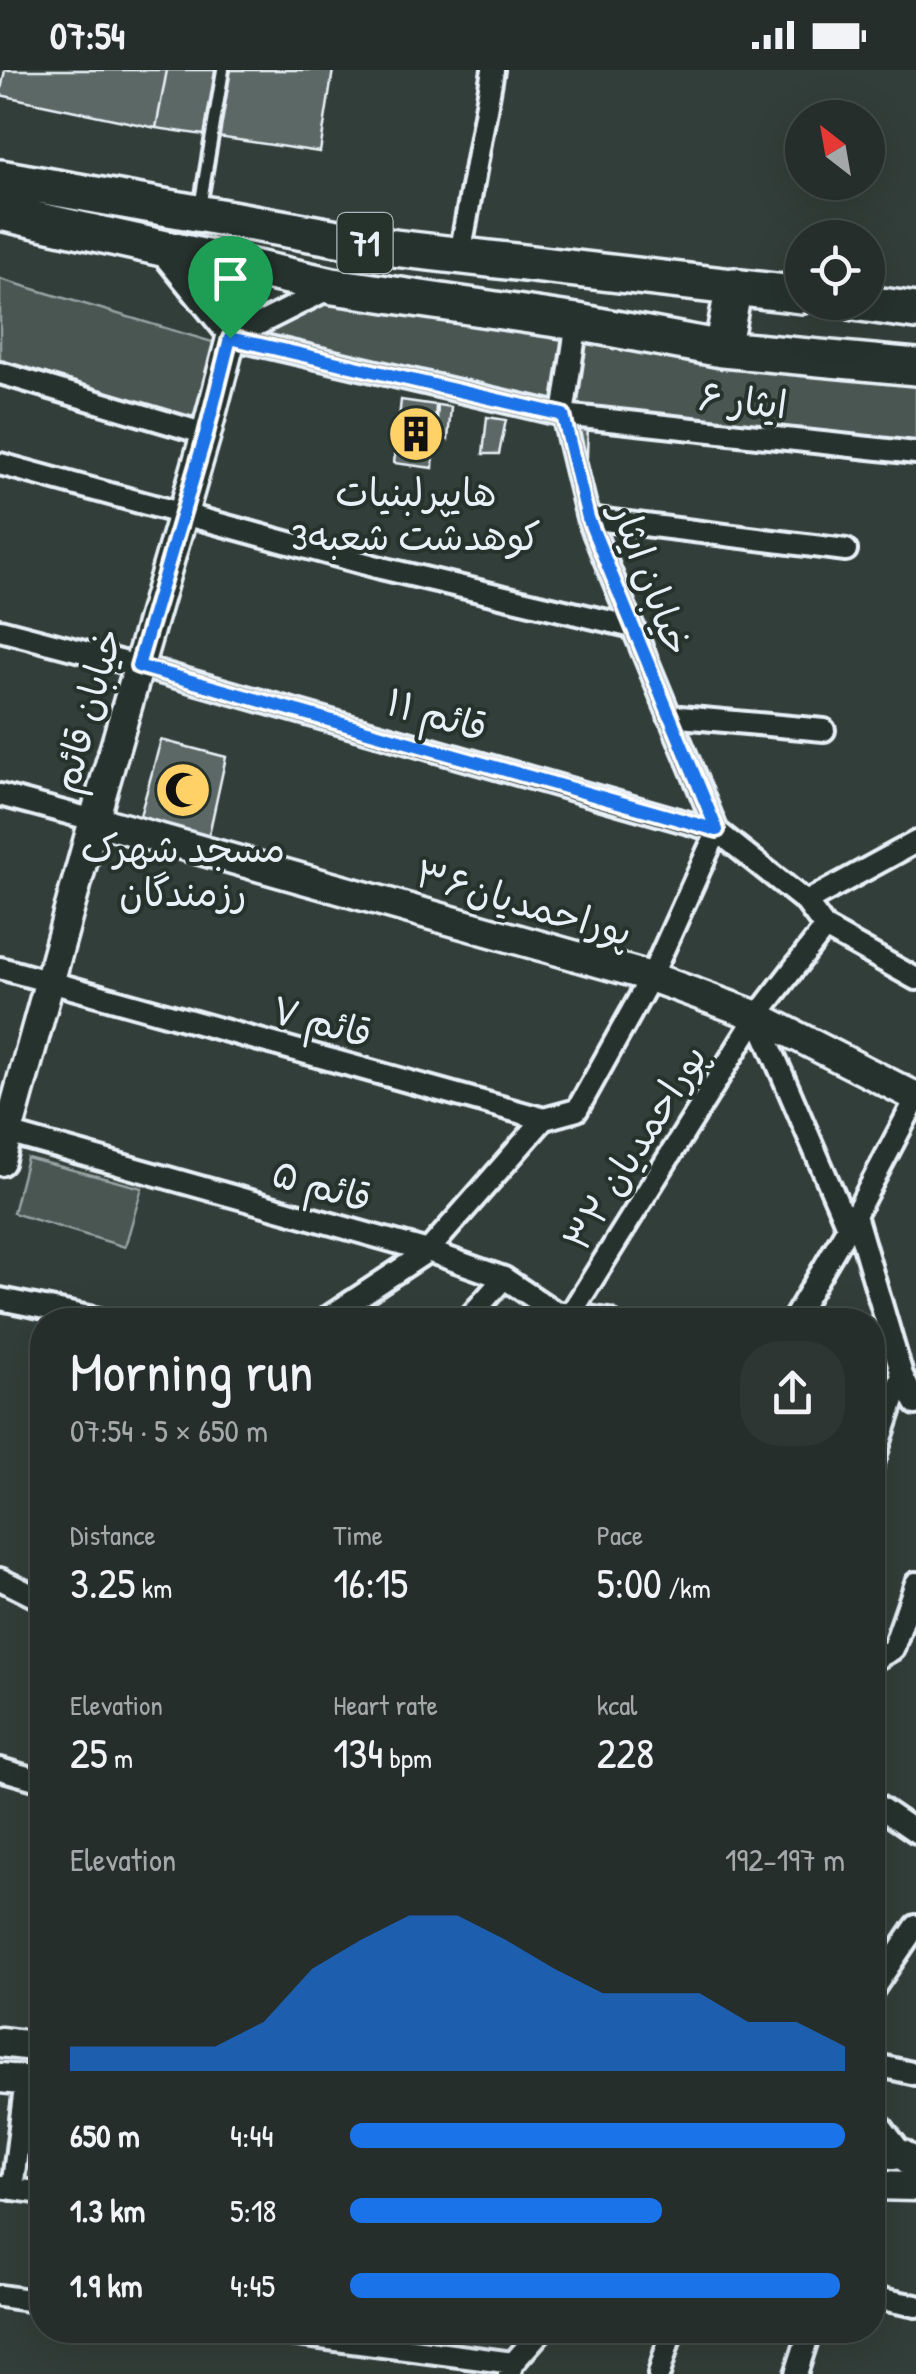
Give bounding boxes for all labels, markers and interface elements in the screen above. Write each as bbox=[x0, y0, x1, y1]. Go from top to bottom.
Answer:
text: 07:54 bbox=[50, 9, 125, 61]
north arrow bbox=[785, 100, 885, 200]
map controls bbox=[785, 100, 885, 320]
road number: 71 bbox=[338, 213, 392, 273]
button: locate bbox=[785, 220, 885, 320]
pin bbox=[188, 236, 273, 339]
icon: arrive bbox=[203, 251, 258, 306]
street label: ایثار ۶ bbox=[696, 370, 790, 430]
building icon: هایپرلبنیات کوهدشت شعبه3 bbox=[386, 404, 446, 464]
place label: هایپرلبنیات کوهدشت شعبه3 bbox=[291, 466, 541, 562]
street label: خیابان ایثار bbox=[598, 492, 705, 663]
street label: خیابان قائم bbox=[38, 622, 138, 799]
street label: قائم ۱۱ bbox=[379, 675, 493, 757]
mosque icon: مسجد شهرک رزمندگان bbox=[153, 760, 213, 820]
place label: مسجد شهرک رزمندگان bbox=[81, 822, 285, 918]
street label: پوراحمدیان۳۶ bbox=[410, 846, 638, 958]
street label: قائم ۷ bbox=[265, 983, 378, 1063]
street label: پوراحمدیان ۳۲ bbox=[550, 1034, 718, 1260]
street label: قائم ۵ bbox=[265, 1146, 378, 1228]
text: Morning run bbox=[70, 1334, 313, 1408]
button: share bbox=[740, 1341, 845, 1446]
text: 07:54 · 5 × 650 m bbox=[70, 1409, 268, 1452]
text: Distance bbox=[70, 1516, 156, 1554]
text: Time bbox=[333, 1516, 383, 1554]
text: Pace bbox=[597, 1516, 643, 1554]
text: 3.25 bbox=[70, 1554, 135, 1611]
text: 16:15 bbox=[333, 1554, 408, 1611]
text: 5:00 bbox=[597, 1554, 662, 1611]
text: km bbox=[135, 1569, 172, 1607]
text: /km bbox=[662, 1569, 711, 1607]
text: Elevation bbox=[70, 1686, 163, 1724]
text: Heart rate bbox=[333, 1686, 438, 1724]
text: kcal bbox=[597, 1686, 638, 1724]
text: 25 bbox=[70, 1724, 107, 1781]
text: 134 bbox=[333, 1724, 383, 1781]
text: 228 bbox=[597, 1724, 654, 1781]
text: m bbox=[107, 1739, 133, 1777]
text: bpm bbox=[383, 1739, 432, 1777]
text: Elevation bbox=[70, 1838, 176, 1881]
text: 192–197 m bbox=[725, 1838, 845, 1881]
text: 650 m bbox=[70, 2114, 140, 2157]
text: 4:44 bbox=[230, 2114, 273, 2157]
text: 1.3 km bbox=[70, 2189, 145, 2232]
text: 5:18 bbox=[230, 2189, 276, 2232]
text: 1.9 km bbox=[70, 2264, 143, 2307]
text: 4:45 bbox=[230, 2264, 275, 2307]

